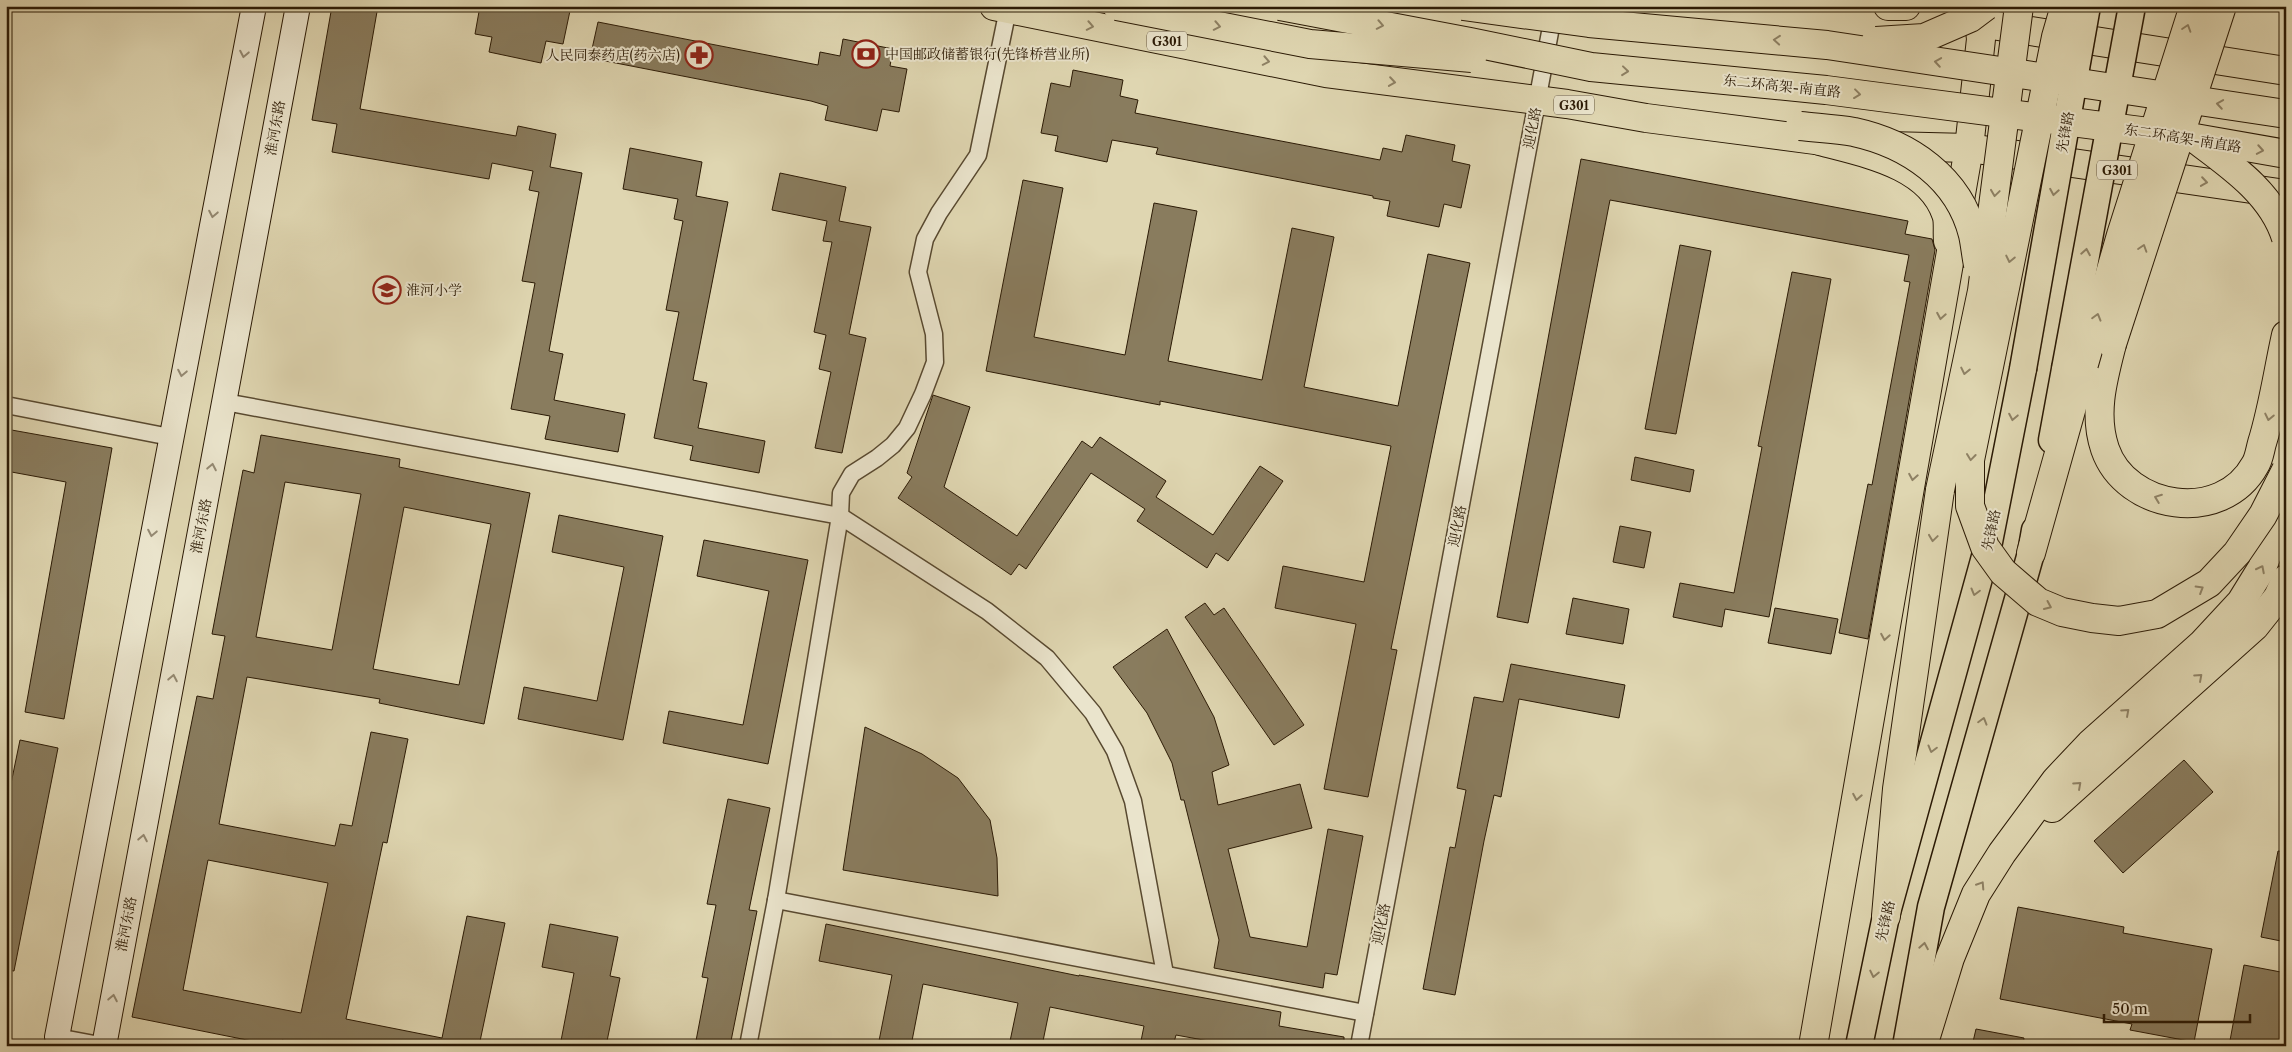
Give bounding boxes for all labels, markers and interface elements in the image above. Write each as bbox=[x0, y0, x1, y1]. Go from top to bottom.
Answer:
one-way arrow bbox=[1375, 19, 1384, 29]
one-way arrow bbox=[1086, 20, 1094, 30]
one-way arrow bbox=[1212, 20, 1221, 31]
one-way arrow bbox=[2181, 25, 2191, 33]
road number: G301 bbox=[1147, 31, 1187, 50]
one-way arrow bbox=[1773, 35, 1781, 46]
bank icon: 中国邮政储蓄银行(先锋桥营业所) bbox=[851, 39, 881, 69]
pharmacy icon: 人民同泰药店(药六店) bbox=[684, 40, 714, 70]
place label: 中国邮政储蓄银行(先锋桥营业所) bbox=[885, 45, 1090, 63]
place label: 人民同泰药店(药六店) bbox=[546, 46, 680, 64]
one-way arrow bbox=[240, 50, 250, 59]
one-way arrow bbox=[1262, 56, 1271, 66]
one-way arrow bbox=[1934, 57, 1943, 67]
one-way arrow bbox=[1622, 65, 1630, 76]
street label: 东二环高架-南直路 bbox=[1722, 71, 1842, 101]
one-way arrow bbox=[1388, 76, 1396, 87]
one-way arrow bbox=[1853, 88, 1861, 99]
road number: G301 bbox=[1554, 96, 1594, 114]
street label: 淮河东路 bbox=[261, 99, 289, 157]
one-way arrow bbox=[2216, 100, 2225, 110]
street label: 迎化路 bbox=[1519, 106, 1545, 150]
street label: 先锋路 bbox=[2052, 110, 2078, 154]
street label: 东二环高架-南直路 bbox=[2123, 120, 2243, 156]
one-way arrow bbox=[2256, 144, 2265, 154]
road number: G301 bbox=[2097, 160, 2137, 180]
one-way arrow bbox=[2200, 177, 2208, 187]
one-way arrow bbox=[2050, 188, 2060, 196]
one-way arrow bbox=[1990, 190, 2001, 198]
one-way arrow bbox=[209, 209, 219, 218]
one-way arrow bbox=[2137, 244, 2147, 253]
one-way arrow bbox=[2081, 248, 2091, 257]
one-way arrow bbox=[2005, 254, 2015, 263]
school or university icon: 淮河小学 bbox=[372, 275, 402, 305]
place label: 淮河小学 bbox=[406, 281, 462, 299]
one-way arrow bbox=[1937, 312, 1947, 321]
one-way arrow bbox=[2092, 314, 2102, 322]
one-way arrow bbox=[1960, 366, 1971, 375]
one-way arrow bbox=[178, 369, 188, 378]
one-way arrow bbox=[2009, 412, 2019, 421]
one-way arrow bbox=[2264, 413, 2275, 422]
one-way arrow bbox=[1966, 453, 1977, 461]
one-way arrow bbox=[207, 463, 217, 471]
one-way arrow bbox=[1909, 472, 1919, 481]
one-way arrow bbox=[2154, 494, 2162, 504]
street label: 淮河东路 bbox=[187, 497, 215, 555]
street label: 迎化路 bbox=[1444, 504, 1470, 548]
street label: 先锋路 bbox=[1978, 508, 2004, 552]
one-way arrow bbox=[147, 528, 158, 537]
one-way arrow bbox=[1928, 535, 1939, 543]
one-way arrow bbox=[2255, 565, 2265, 574]
one-way arrow bbox=[2195, 585, 2204, 595]
one-way arrow bbox=[1970, 588, 1981, 597]
one-way arrow bbox=[2043, 599, 2052, 610]
one-way arrow bbox=[1881, 632, 1891, 641]
one-way arrow bbox=[167, 674, 177, 683]
one-way arrow bbox=[2193, 674, 2202, 683]
one-way arrow bbox=[2121, 709, 2130, 718]
one-way arrow bbox=[1978, 718, 1988, 726]
one-way arrow bbox=[1927, 744, 1937, 752]
one-way arrow bbox=[2072, 782, 2081, 791]
one-way arrow bbox=[1853, 792, 1863, 801]
one-way arrow bbox=[137, 833, 147, 842]
one-way arrow bbox=[1975, 882, 1985, 891]
street label: 淮河东路 bbox=[112, 895, 140, 953]
street label: 先锋路 bbox=[1872, 899, 1898, 943]
street label: 迎化路 bbox=[1368, 902, 1394, 946]
one-way arrow bbox=[1918, 942, 1928, 951]
one-way arrow bbox=[1869, 970, 1879, 978]
scale bar bbox=[2104, 992, 2251, 1024]
one-way arrow bbox=[107, 993, 117, 1002]
text: 50 m bbox=[2112, 999, 2148, 1018]

